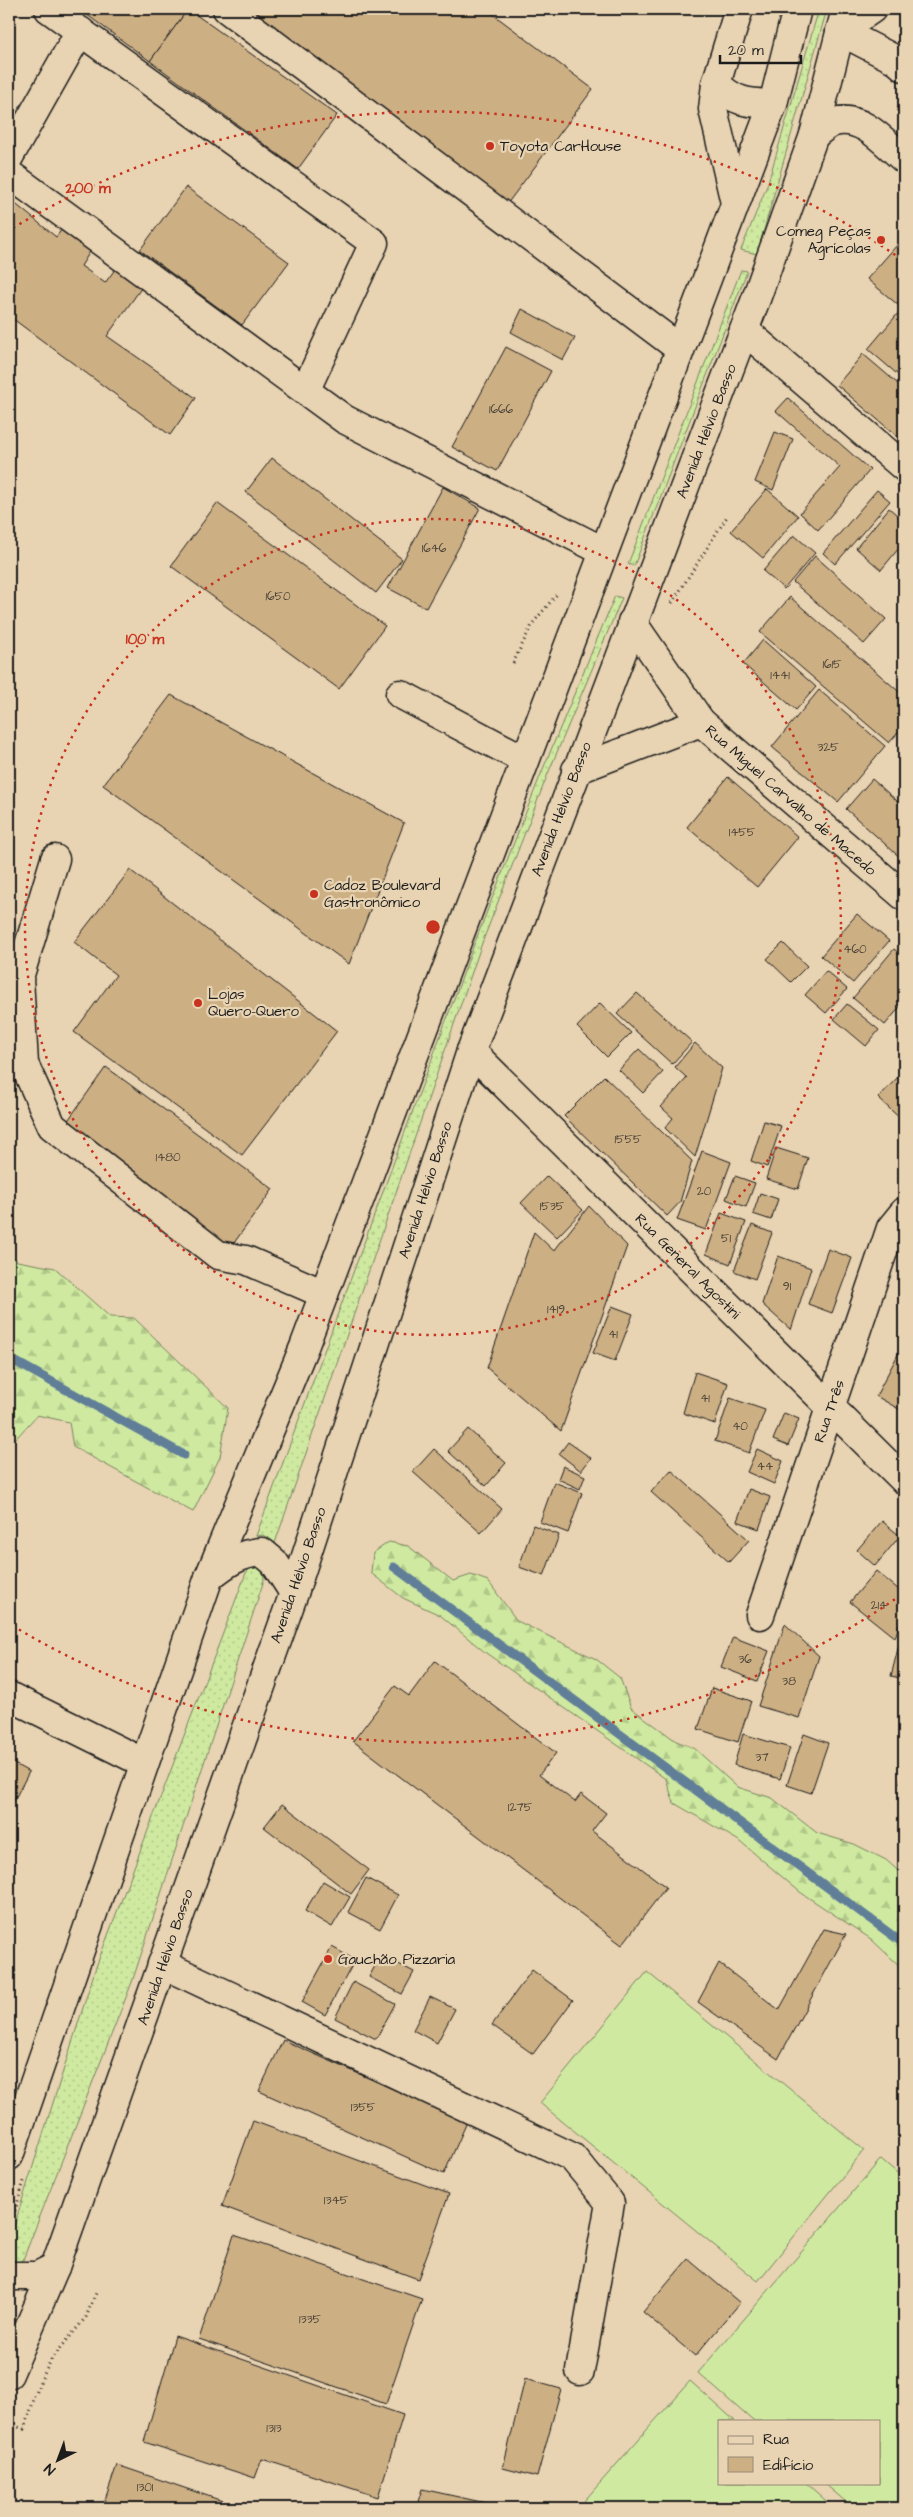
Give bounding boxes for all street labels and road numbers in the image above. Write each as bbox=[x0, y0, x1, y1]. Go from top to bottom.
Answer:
street label: Avenida Hélvio Basso bbox=[671, 360, 742, 501]
street label: Rua Miguel Carvalho de Macedo bbox=[700, 720, 881, 882]
street label: Avenida Hélvio Basso bbox=[526, 738, 597, 879]
street label: Avenida Hélvio Basso bbox=[393, 1119, 458, 1261]
street label: Rua General Agostini bbox=[629, 1209, 746, 1325]
street label: Rua Três bbox=[809, 1376, 850, 1445]
street label: Avenida Hélvio Basso bbox=[265, 1504, 332, 1646]
street label: Avenida Hélvio Basso bbox=[132, 1886, 199, 2028]

